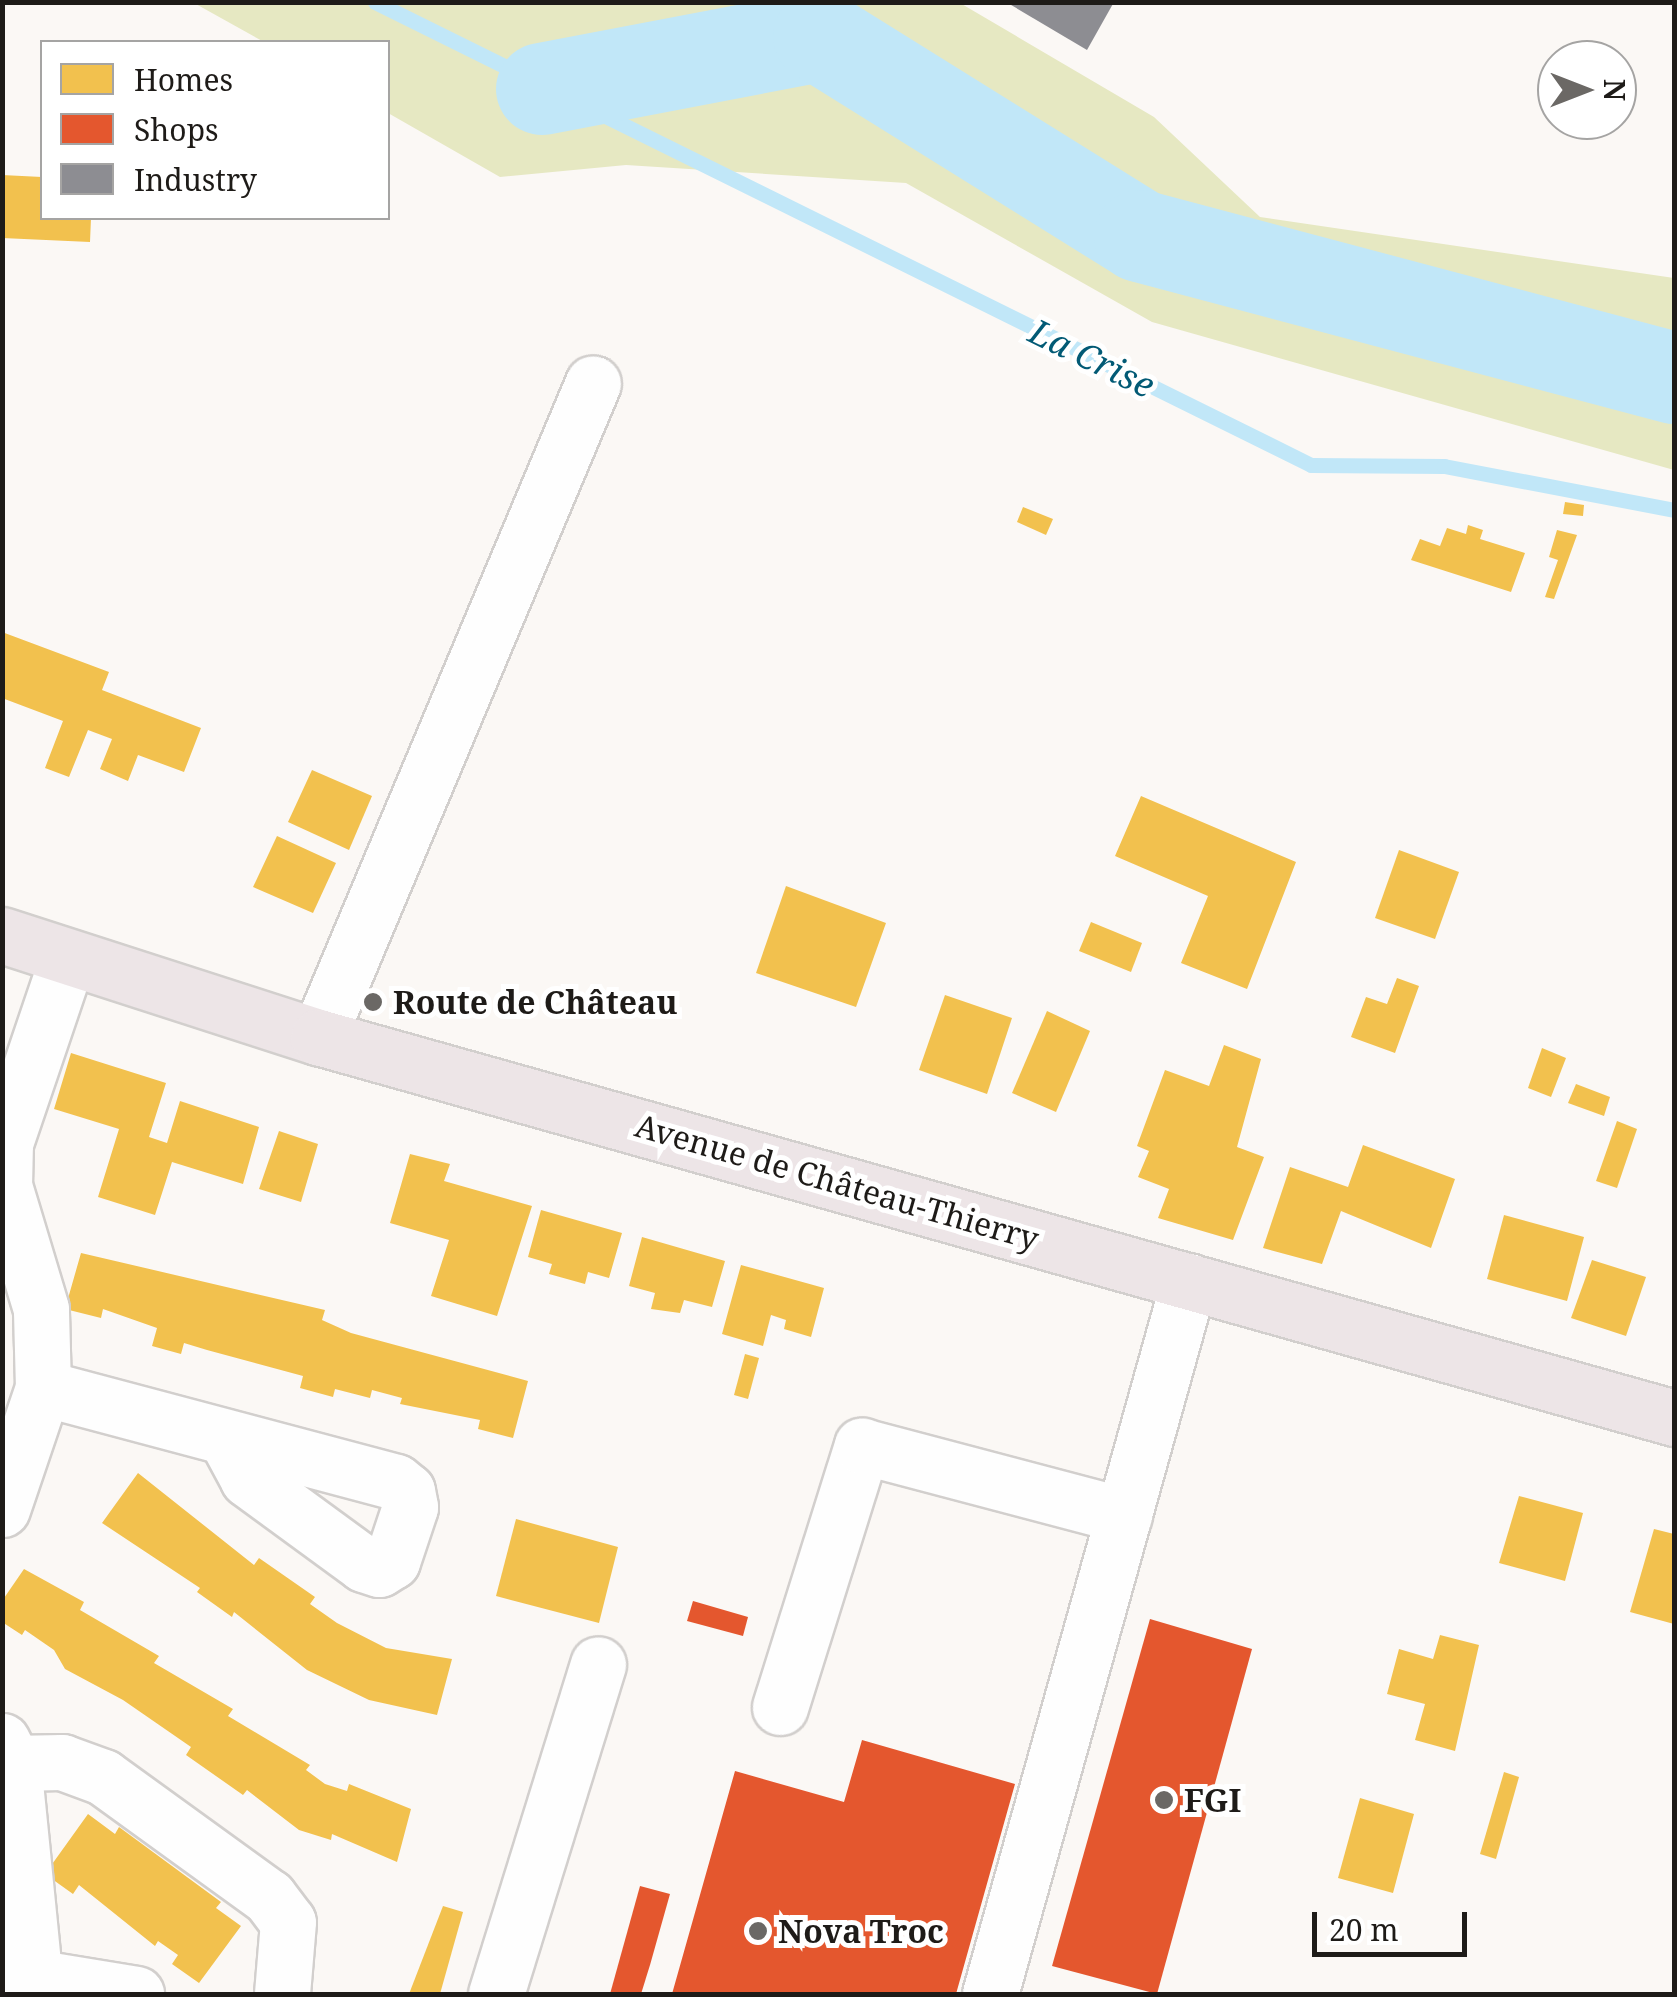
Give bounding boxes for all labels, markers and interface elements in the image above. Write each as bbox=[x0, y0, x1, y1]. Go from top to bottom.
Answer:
legend bbox=[40, 40, 390, 220]
north arrow bbox=[1537, 40, 1637, 140]
text: Homes bbox=[134, 59, 233, 100]
text: N bbox=[1596, 79, 1634, 101]
text: Shops bbox=[134, 109, 219, 150]
text: Industry bbox=[134, 159, 257, 200]
water label: La Crise bbox=[1023, 310, 1161, 406]
place label: Route de Château bbox=[393, 983, 678, 1021]
marker: Route de Château bbox=[362, 991, 384, 1013]
street label: Avenue de Château-Thierry bbox=[631, 1106, 1043, 1258]
place label: FGI bbox=[1184, 1781, 1241, 1819]
marker: FGI bbox=[1153, 1789, 1175, 1811]
scale bar bbox=[1317, 1892, 1472, 1954]
text: 20 m bbox=[1329, 1909, 1399, 1950]
place label: Nova Troc bbox=[778, 1912, 944, 1950]
marker: Nova Troc bbox=[747, 1920, 769, 1942]

